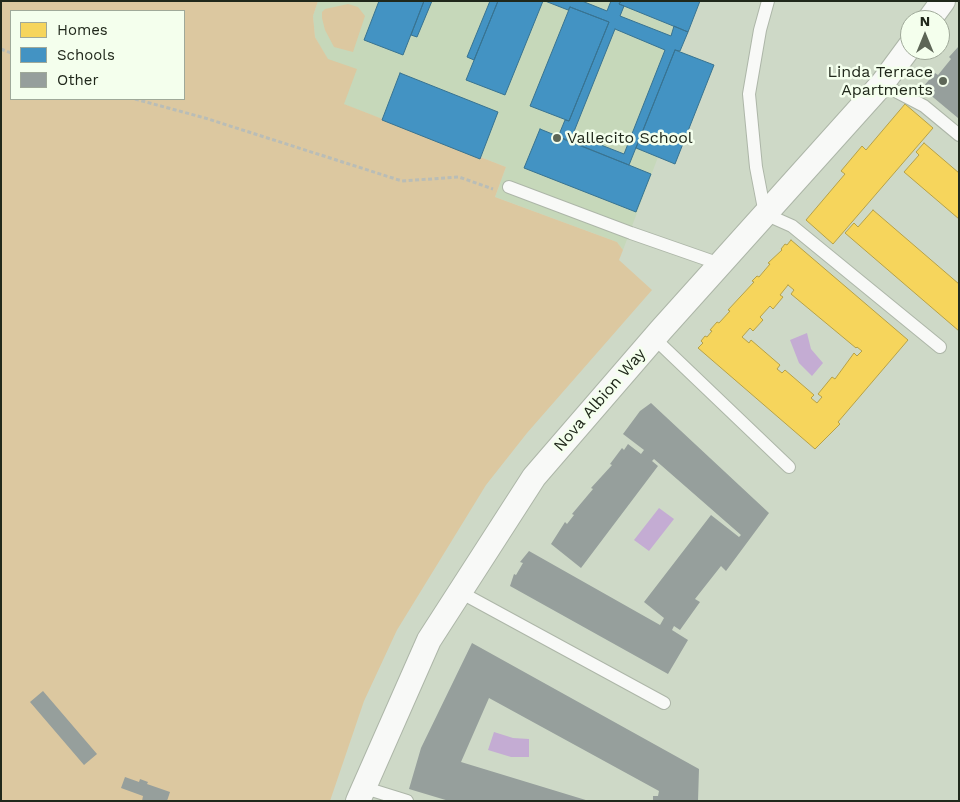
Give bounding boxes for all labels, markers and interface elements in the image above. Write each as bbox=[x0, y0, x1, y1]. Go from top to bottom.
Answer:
legend bbox=[10, 10, 185, 100]
north arrow bbox=[900, 10, 950, 60]
text: N bbox=[920, 13, 930, 29]
text: Homes bbox=[57, 21, 108, 39]
text: Schools bbox=[57, 46, 115, 64]
place label: Linda Terrace Apartments bbox=[828, 62, 933, 100]
text: Other bbox=[57, 71, 99, 89]
marker: Linda Terrace Apartments bbox=[937, 75, 949, 87]
place label: Vallecito School bbox=[567, 128, 693, 148]
marker: Vallecito School bbox=[551, 132, 563, 144]
street label: Nova Albion Way bbox=[550, 345, 650, 455]

